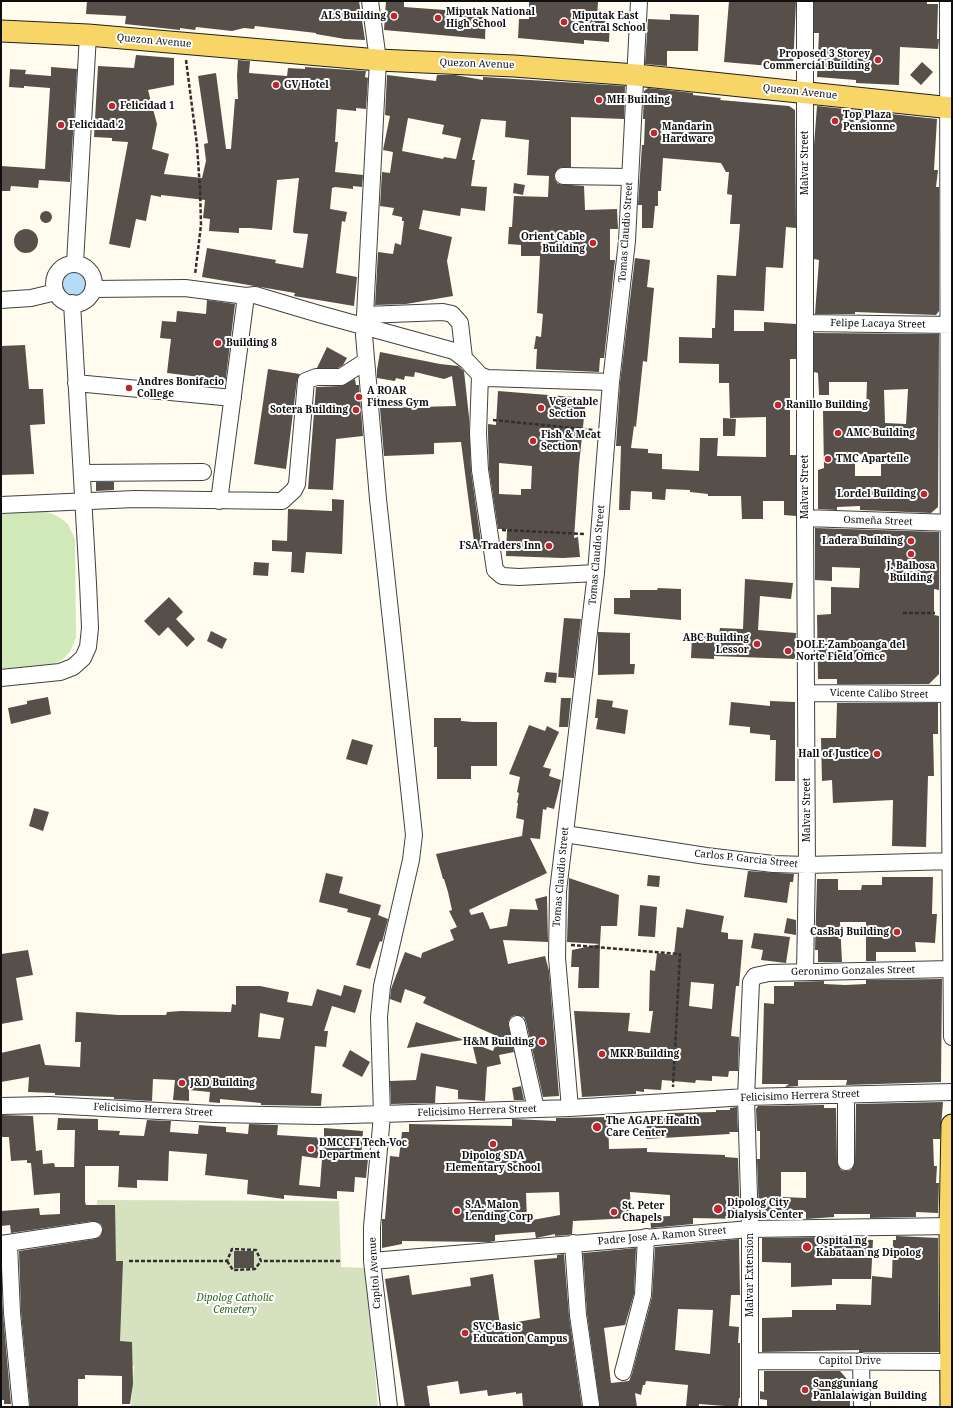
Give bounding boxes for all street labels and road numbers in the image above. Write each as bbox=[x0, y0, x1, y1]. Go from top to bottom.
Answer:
street label: Quezon Avenue bbox=[116, 32, 192, 50]
street label: Quezon Avenue bbox=[439, 57, 515, 71]
street label: Quezon Avenue bbox=[762, 82, 838, 102]
street label: Malvar Street bbox=[799, 131, 811, 195]
street label: Tomas Claudio Street bbox=[617, 181, 635, 283]
street label: Felipe Lacaya Street bbox=[830, 317, 926, 331]
street label: Malvar Street bbox=[799, 455, 811, 519]
street label: Tomas Claudio Street bbox=[587, 504, 607, 606]
street label: Osmeña Street bbox=[843, 514, 913, 528]
street label: Vicente Calibo Street bbox=[830, 687, 928, 701]
street label: Malvar Street bbox=[801, 778, 813, 842]
street label: Tomas Claudio Street bbox=[551, 826, 571, 928]
street label: Carlos P. Garcia Street bbox=[694, 848, 798, 870]
street label: Geronimo Gonzales Street bbox=[791, 964, 915, 978]
street label: Felicisimo Herrera Street bbox=[740, 1088, 860, 1104]
street label: Felicisimo Herrera Street bbox=[93, 1101, 213, 1119]
street label: Felicisimo Herrera Street bbox=[417, 1103, 537, 1119]
street label: Padre Jose A. Ramon Street bbox=[597, 1224, 727, 1248]
street label: Malvar Extension bbox=[744, 1233, 756, 1317]
street label: Capitol Avenue bbox=[367, 1237, 383, 1309]
street label: Capitol Drive bbox=[819, 1355, 881, 1367]

